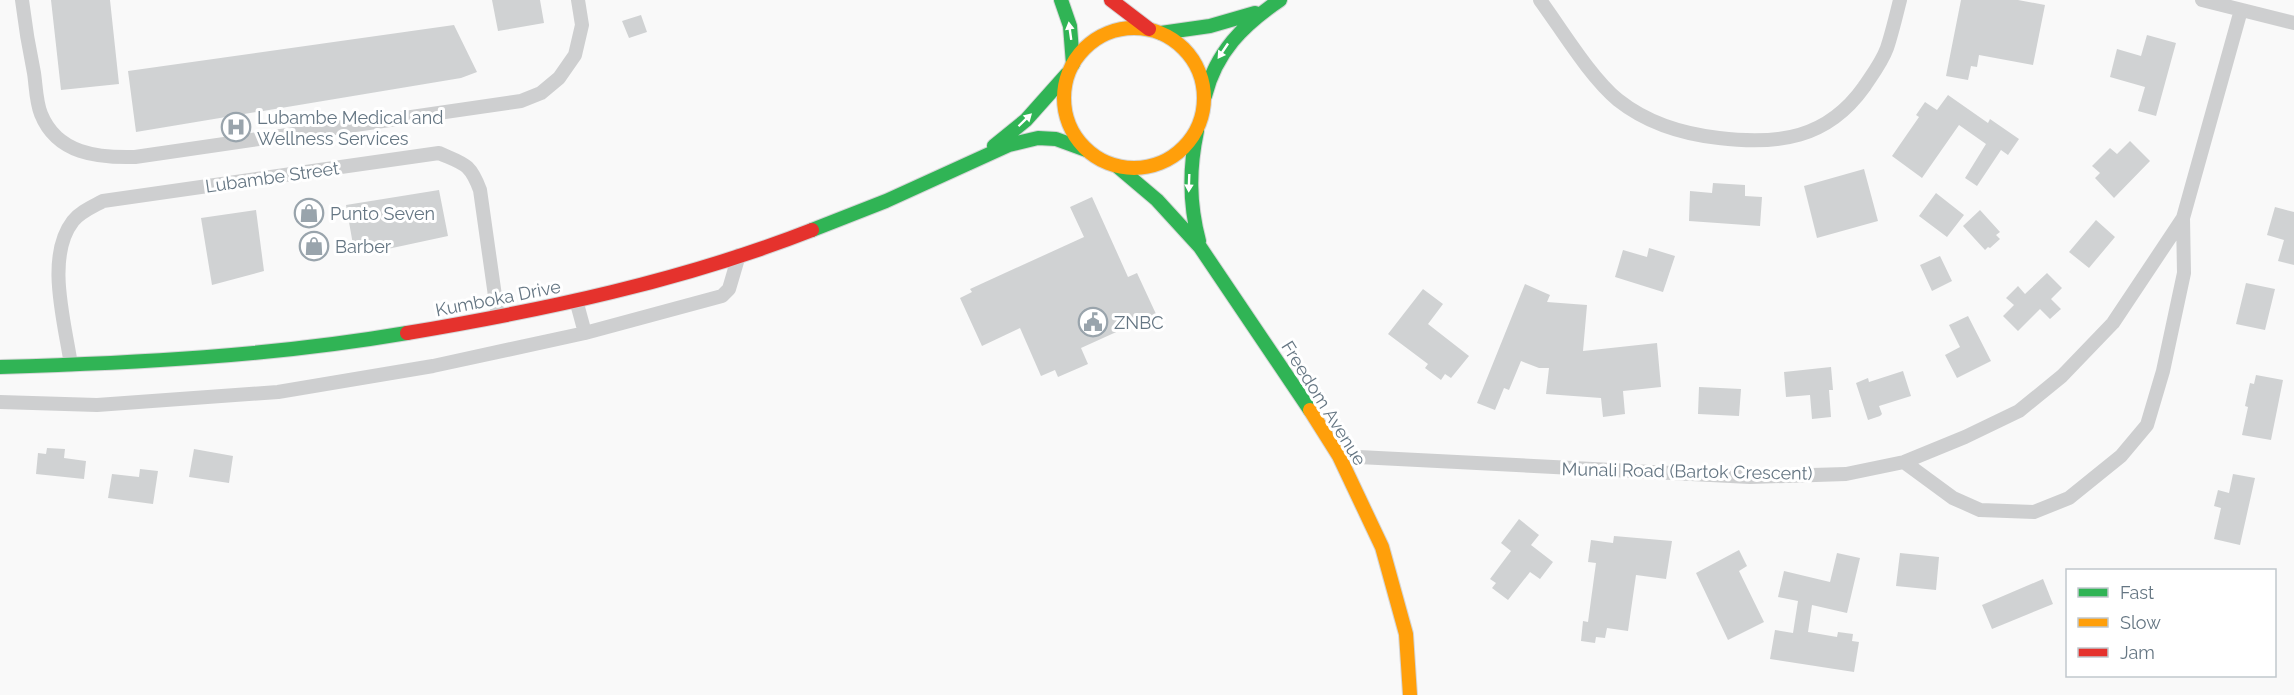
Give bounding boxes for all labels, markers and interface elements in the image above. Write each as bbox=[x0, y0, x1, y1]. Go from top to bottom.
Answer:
one-way arrow bbox=[1065, 21, 1074, 40]
one-way arrow bbox=[1218, 43, 1229, 59]
place label: Lubambe Medical and Wellness Services bbox=[257, 107, 443, 149]
hospital icon: Lubambe Medical and Wellness Services bbox=[220, 111, 252, 143]
one-way arrow bbox=[1018, 113, 1033, 127]
street label: Lubambe Street bbox=[204, 157, 340, 197]
one-way arrow bbox=[1185, 174, 1194, 193]
shop icon: Punto Seven bbox=[293, 197, 325, 229]
place label: Punto Seven bbox=[330, 203, 435, 224]
shop icon: Barber bbox=[298, 230, 330, 262]
place label: Barber bbox=[335, 236, 392, 257]
street label: Kumboka Drive bbox=[434, 275, 563, 320]
public building icon: ZNBC bbox=[1077, 306, 1109, 338]
place label: ZNBC bbox=[1114, 312, 1164, 333]
street label: Freedom Avenue bbox=[1277, 337, 1371, 469]
street label: Munali Road (Bartok Crescent) bbox=[1561, 458, 1813, 484]
legend bbox=[2066, 569, 2276, 677]
text: Fast bbox=[2120, 582, 2154, 603]
text: Slow bbox=[2120, 612, 2161, 633]
text: Jam bbox=[2120, 642, 2155, 663]

